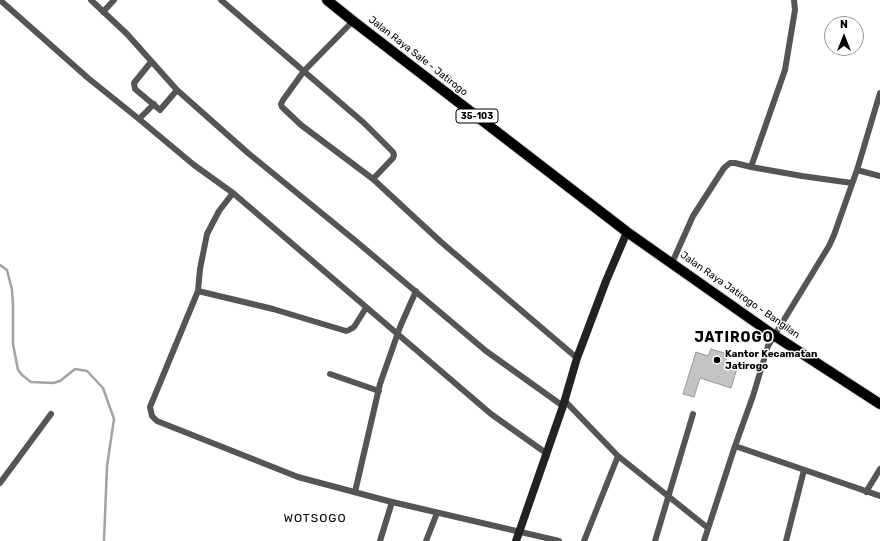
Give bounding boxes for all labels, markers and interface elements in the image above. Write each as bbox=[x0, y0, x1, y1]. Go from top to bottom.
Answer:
street label: Jalan Raya Sale - Jatirogo bbox=[366, 14, 470, 98]
north arrow bbox=[824, 16, 864, 56]
text: N bbox=[840, 18, 848, 31]
road number: 35-103 bbox=[456, 109, 498, 123]
street label: Jalan Raya Jatirogo - Bangilan bbox=[678, 249, 802, 341]
district label: JATIROGO bbox=[694, 330, 774, 346]
place label: Kantor Kecamatan Jatirogo bbox=[725, 348, 817, 372]
marker: Kantor Kecamatan Jatirogo bbox=[712, 355, 722, 365]
district label: WOTSOGO bbox=[283, 512, 347, 526]

